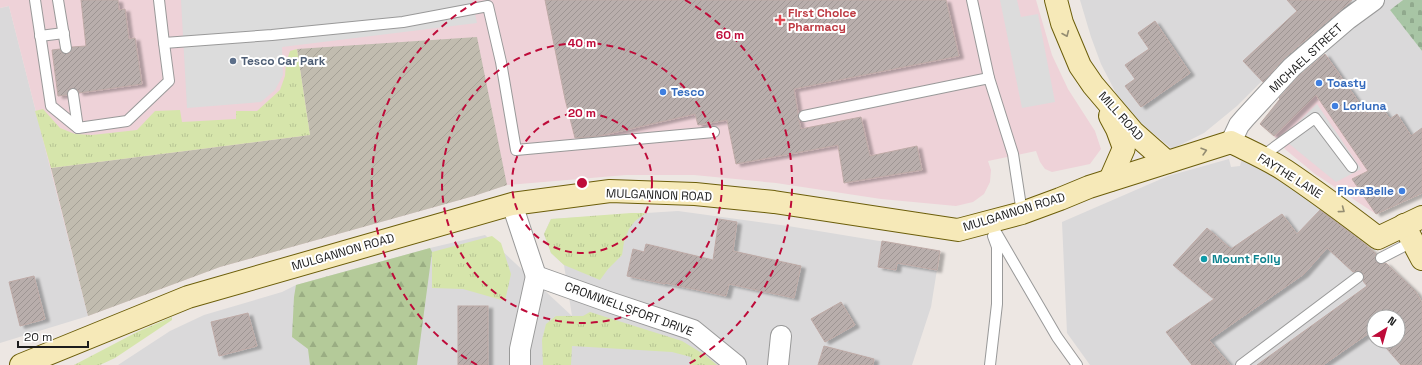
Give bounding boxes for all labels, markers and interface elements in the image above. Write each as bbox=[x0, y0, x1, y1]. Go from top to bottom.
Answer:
place label: First Choice Pharmacy bbox=[788, 5, 857, 35]
marker: First Choice Pharmacy bbox=[775, 15, 785, 25]
street label: MICHAEL STREET bbox=[1266, 20, 1346, 96]
text: 60 m bbox=[716, 27, 744, 43]
one-way arrow bbox=[1061, 29, 1069, 37]
text: 40 m bbox=[568, 35, 596, 51]
place label: Tesco Car Park bbox=[241, 53, 326, 69]
marker: Tesco Car Park bbox=[228, 56, 238, 66]
place label: Toasty bbox=[1327, 75, 1366, 91]
marker: Toasty bbox=[1314, 78, 1324, 88]
place label: Tesco bbox=[671, 84, 705, 100]
marker: Tesco bbox=[658, 87, 668, 97]
street label: MILL ROAD bbox=[1095, 88, 1147, 144]
place label: Lorluna bbox=[1343, 98, 1387, 114]
marker: Lorluna bbox=[1330, 101, 1340, 111]
text: 20 m bbox=[568, 105, 596, 121]
one-way arrow bbox=[1201, 147, 1208, 156]
street label: FAYTHE LANE bbox=[1255, 150, 1326, 202]
centre of rings bbox=[575, 176, 589, 190]
place label: FloraBelle bbox=[1337, 183, 1394, 199]
street label: MULGANNON ROAD bbox=[606, 185, 712, 205]
marker: FloraBelle bbox=[1397, 186, 1407, 196]
street label: MULGANNON ROAD bbox=[961, 189, 1067, 235]
one-way arrow bbox=[1337, 205, 1344, 212]
street label: MULGANNON ROAD bbox=[290, 230, 396, 274]
place label: Mount Folly bbox=[1212, 251, 1281, 267]
marker: Mount Folly bbox=[1199, 254, 1209, 264]
street label: CROMWELLSFORT DRIVE bbox=[562, 278, 696, 340]
north arrow bbox=[1366, 309, 1406, 349]
text: N bbox=[1385, 313, 1399, 329]
scale bar bbox=[18, 323, 88, 349]
text: 20 m bbox=[24, 329, 52, 345]

